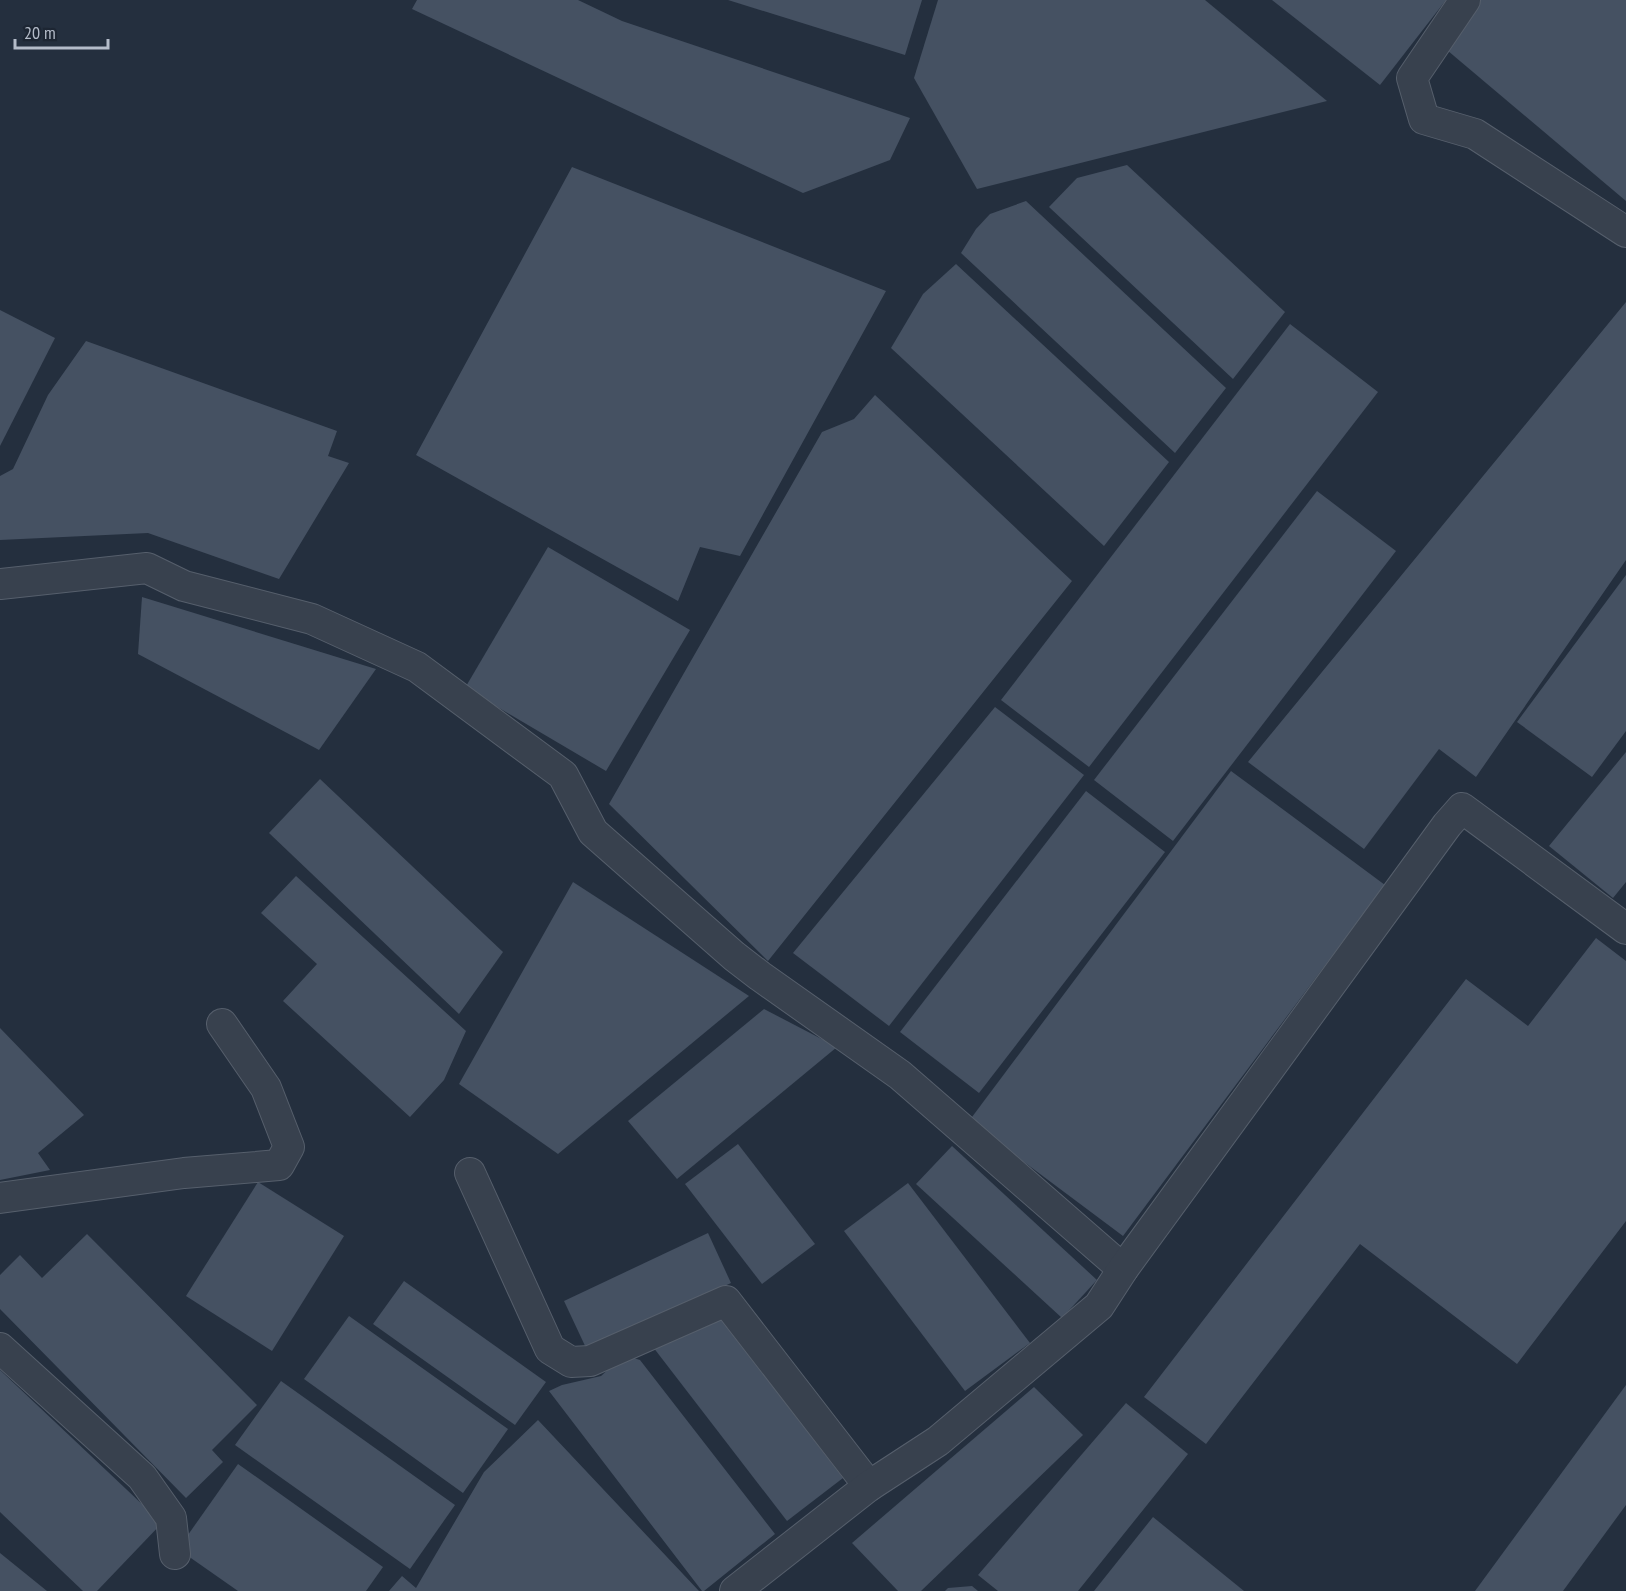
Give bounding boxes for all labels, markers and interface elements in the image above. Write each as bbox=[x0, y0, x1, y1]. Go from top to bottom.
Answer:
scale bar bbox=[15, 12, 108, 50]
text: 20 m bbox=[24, 21, 56, 44]

